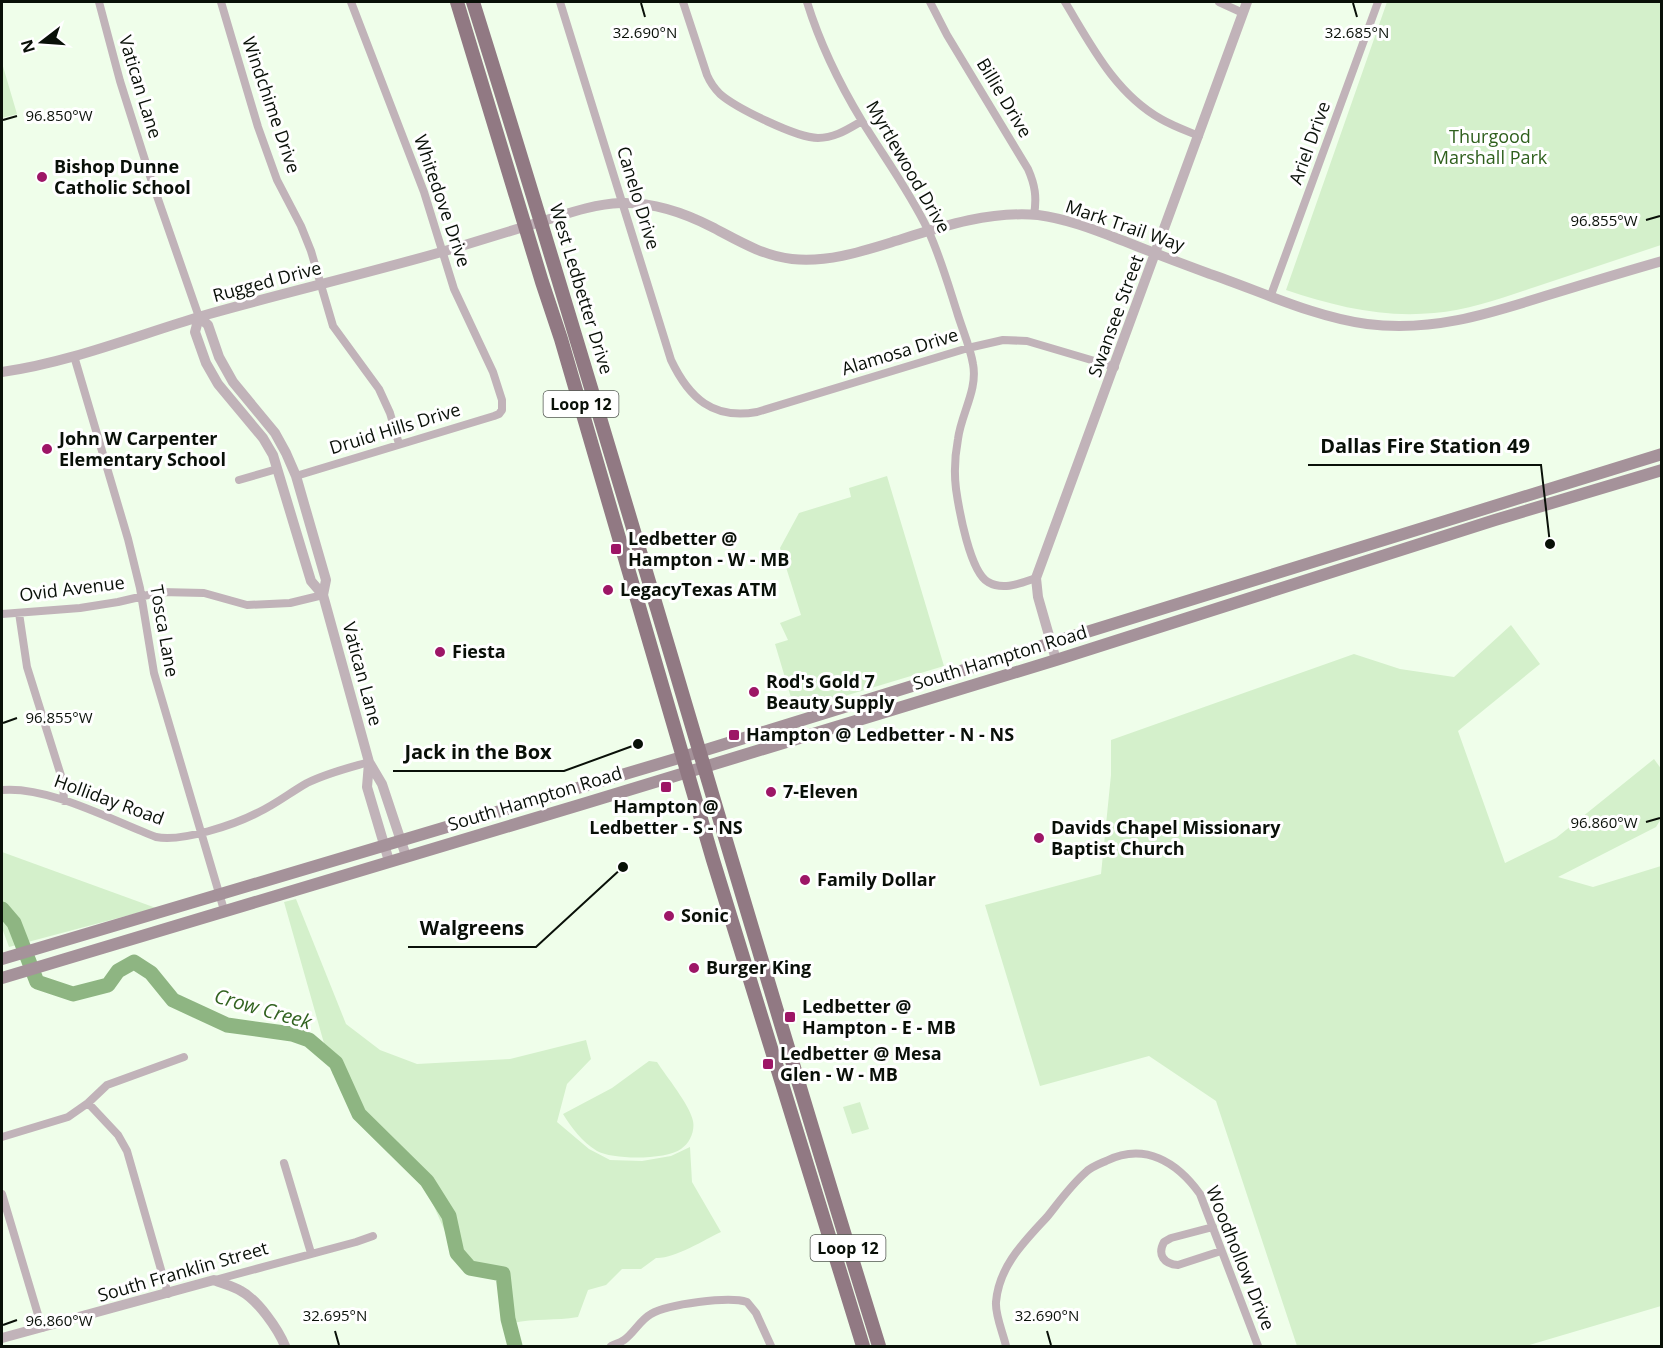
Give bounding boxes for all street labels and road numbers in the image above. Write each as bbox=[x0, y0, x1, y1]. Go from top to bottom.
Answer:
street label: Vatican Lane bbox=[114, 32, 168, 141]
street label: Windchime Drive bbox=[237, 33, 307, 176]
street label: Billie Drive bbox=[972, 53, 1038, 142]
street label: Myrtlewood Drive bbox=[861, 96, 957, 237]
street label: Ariel Drive bbox=[1283, 98, 1335, 187]
street label: Whitedove Drive bbox=[409, 131, 477, 270]
street label: Canelo Drive bbox=[612, 143, 666, 252]
street label: Mark Trail Way bbox=[1063, 193, 1189, 257]
street label: West Ledbetter Drive bbox=[545, 201, 619, 377]
street label: Swansee Street bbox=[1082, 251, 1148, 380]
street label: Rugged Drive bbox=[210, 255, 324, 307]
street label: Alamosa Drive bbox=[838, 322, 961, 380]
road number: Loop 12 bbox=[544, 391, 618, 417]
street label: Druid Hills Drive bbox=[326, 397, 463, 459]
street label: Ovid Avenue bbox=[18, 570, 126, 606]
street label: Tosca Lane bbox=[145, 583, 185, 679]
street label: Vatican Lane bbox=[338, 619, 388, 728]
street label: South Hampton Road bbox=[910, 619, 1090, 695]
street label: South Hampton Road bbox=[445, 760, 625, 836]
street label: Holliday Road bbox=[51, 768, 168, 830]
street label: Woodhollow Drive bbox=[1201, 1182, 1281, 1333]
street label: South Franklin Street bbox=[95, 1235, 271, 1307]
road number: Loop 12 bbox=[810, 1235, 886, 1261]

